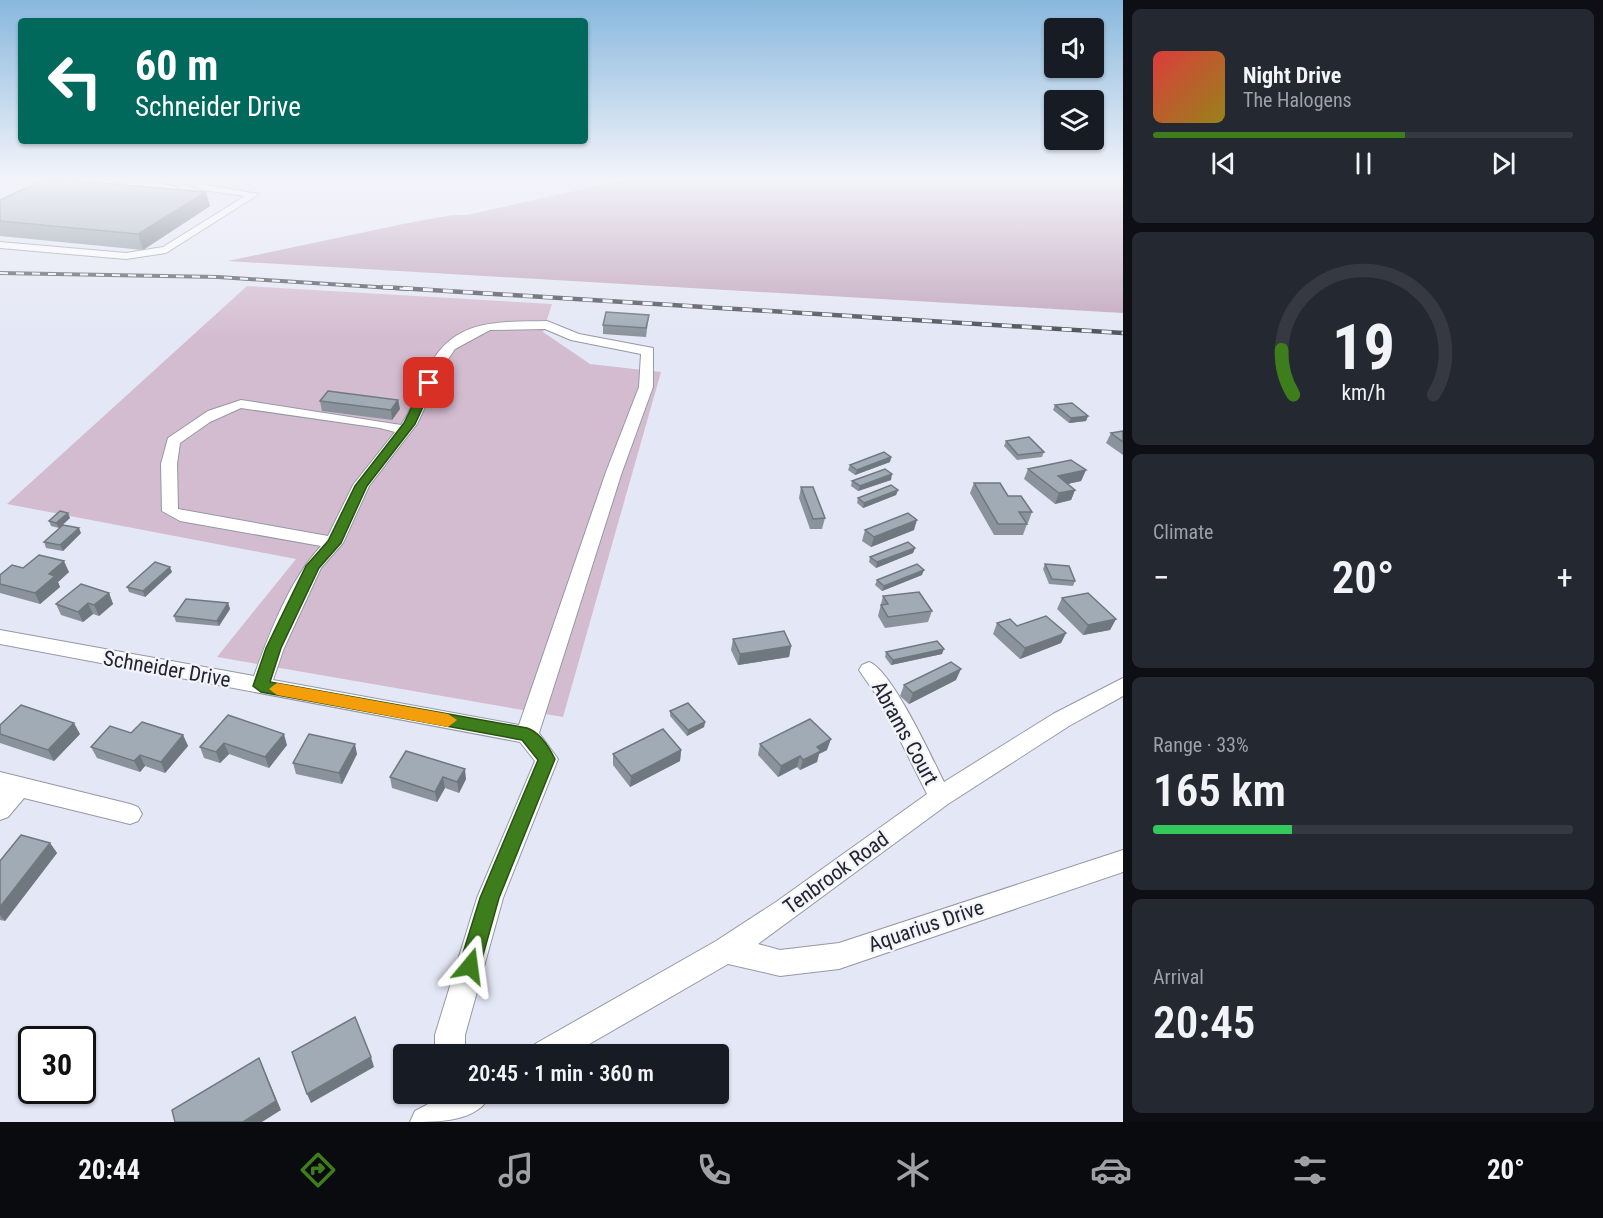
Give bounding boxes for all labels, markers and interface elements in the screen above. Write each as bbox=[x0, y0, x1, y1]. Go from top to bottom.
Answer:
map controls bbox=[1044, 18, 1104, 150]
button: sound bbox=[1044, 18, 1104, 78]
text: 60 m bbox=[135, 41, 218, 90]
icon: left bbox=[36, 42, 114, 120]
text: Night Drive bbox=[1243, 63, 1341, 88]
text: The Halogens bbox=[1243, 88, 1352, 112]
button: layers bbox=[1044, 90, 1104, 150]
text: Schneider Drive bbox=[135, 91, 301, 123]
icon: previous bbox=[1207, 147, 1240, 180]
icon: pause bbox=[1347, 147, 1380, 180]
icon: next bbox=[1487, 147, 1520, 180]
text: 19 bbox=[1331, 312, 1395, 385]
pin bbox=[403, 357, 454, 408]
icon: arrive bbox=[412, 366, 445, 399]
text: km/h bbox=[1341, 381, 1385, 406]
text: Climate bbox=[1153, 520, 1213, 544]
text: 20° bbox=[1332, 551, 1394, 604]
text: − bbox=[1153, 558, 1170, 597]
text: + bbox=[1557, 558, 1573, 597]
street label: Schneider Drive bbox=[101, 646, 233, 692]
street label: Abrams Court bbox=[867, 677, 943, 789]
text: Range · 33% bbox=[1153, 733, 1249, 757]
text: 165 km bbox=[1153, 764, 1286, 817]
street label: Tenbrook Road bbox=[779, 827, 893, 919]
street label: Aquarius Drive bbox=[865, 895, 987, 957]
position arrow bbox=[438, 934, 502, 998]
text: Arrival bbox=[1153, 965, 1204, 989]
text: 20:45 bbox=[1153, 996, 1255, 1049]
speed limit sign: 30 bbox=[18, 1026, 96, 1104]
text: 20:45 · 1 min · 360 m bbox=[468, 1061, 654, 1086]
icon: directions bbox=[297, 1149, 339, 1191]
icon: music bbox=[495, 1149, 537, 1191]
icon: phone bbox=[693, 1149, 735, 1191]
icon: climate bbox=[892, 1149, 934, 1191]
icon: car bbox=[1090, 1149, 1132, 1191]
icon: filters bbox=[1289, 1149, 1331, 1191]
text: 20:44 bbox=[78, 1154, 140, 1186]
text: 20° bbox=[1487, 1154, 1525, 1186]

